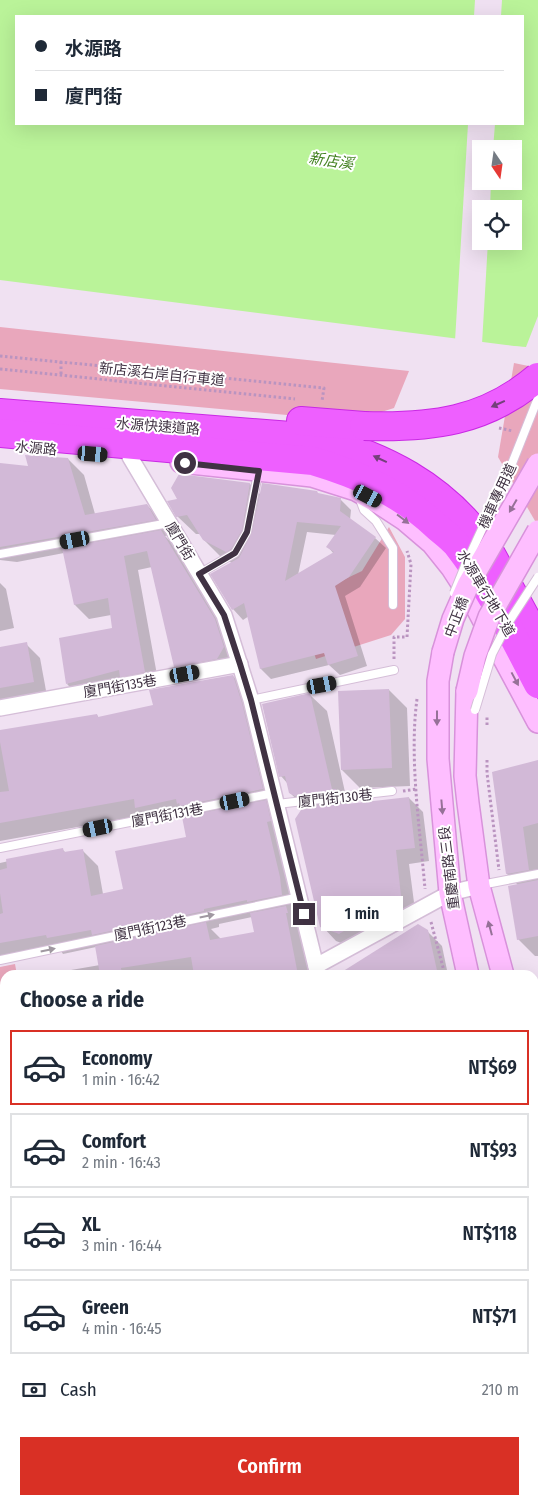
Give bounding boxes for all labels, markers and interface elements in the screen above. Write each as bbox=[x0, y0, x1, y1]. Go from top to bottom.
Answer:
text: 水源路 bbox=[65, 37, 122, 60]
text: 廈門街 bbox=[65, 85, 122, 108]
north arrow bbox=[472, 140, 522, 190]
map controls bbox=[472, 140, 522, 250]
water label: 新店溪 bbox=[307, 149, 357, 173]
button: locate bbox=[472, 200, 522, 250]
street label: 新店溪右岸自行車道 bbox=[98, 359, 225, 390]
one-way arrow bbox=[491, 400, 505, 408]
street label: 水源快速道路 bbox=[115, 415, 200, 438]
street label: 水源路 bbox=[14, 438, 58, 459]
car bbox=[77, 445, 108, 463]
route start bbox=[174, 452, 196, 474]
one-way arrow bbox=[373, 455, 387, 463]
street label: 機車專用道 bbox=[475, 461, 520, 532]
car bbox=[351, 482, 384, 510]
one-way arrow bbox=[509, 499, 518, 513]
one-way arrow bbox=[396, 514, 409, 524]
street label: 廈門街 bbox=[161, 519, 198, 564]
car bbox=[58, 530, 91, 550]
street label: 水源車行地下道 bbox=[453, 547, 518, 640]
street label: 中正橋 bbox=[441, 595, 472, 640]
car bbox=[168, 664, 201, 684]
one-way arrow bbox=[511, 671, 519, 686]
street label: 廈門街135巷 bbox=[82, 672, 158, 701]
car bbox=[305, 675, 338, 695]
one-way arrow bbox=[433, 710, 441, 726]
street label: 廈門街130巷 bbox=[297, 786, 373, 811]
car bbox=[218, 791, 251, 811]
street label: 廈門街131巷 bbox=[130, 800, 205, 831]
one-way arrow bbox=[438, 800, 446, 816]
car bbox=[81, 818, 114, 838]
street label: 重慶南路三段 bbox=[436, 825, 463, 911]
callout: 1 min bbox=[322, 896, 404, 932]
route end bbox=[293, 903, 315, 925]
text: 1 min bbox=[345, 904, 379, 923]
street label: 廈門街123巷 bbox=[112, 912, 188, 944]
one-way arrow bbox=[199, 912, 214, 920]
one-way arrow bbox=[486, 920, 494, 936]
one-way arrow bbox=[40, 945, 56, 953]
text: Choose a ride bbox=[20, 986, 144, 1013]
icon: car bbox=[22, 1045, 67, 1090]
text: Economy bbox=[82, 1047, 152, 1070]
text: NT$69 bbox=[468, 1056, 517, 1079]
text: 1 min · 16:42 bbox=[82, 1070, 160, 1089]
icon: car bbox=[22, 1128, 67, 1173]
text: Comfort bbox=[82, 1130, 146, 1153]
text: NT$93 bbox=[469, 1139, 517, 1162]
text: 2 min · 16:43 bbox=[82, 1153, 161, 1172]
icon: car bbox=[22, 1211, 67, 1256]
text: XL bbox=[82, 1213, 101, 1236]
text: NT$118 bbox=[463, 1222, 517, 1245]
text: 3 min · 16:44 bbox=[82, 1236, 162, 1255]
icon: car bbox=[22, 1294, 67, 1339]
text: Green bbox=[82, 1296, 129, 1319]
text: NT$71 bbox=[472, 1305, 517, 1328]
text: 4 min · 16:45 bbox=[82, 1319, 162, 1338]
icon: cash bbox=[20, 1376, 48, 1404]
text: Cash bbox=[60, 1378, 97, 1401]
text: 210 m bbox=[482, 1380, 519, 1399]
button: Confirm bbox=[20, 1437, 519, 1495]

